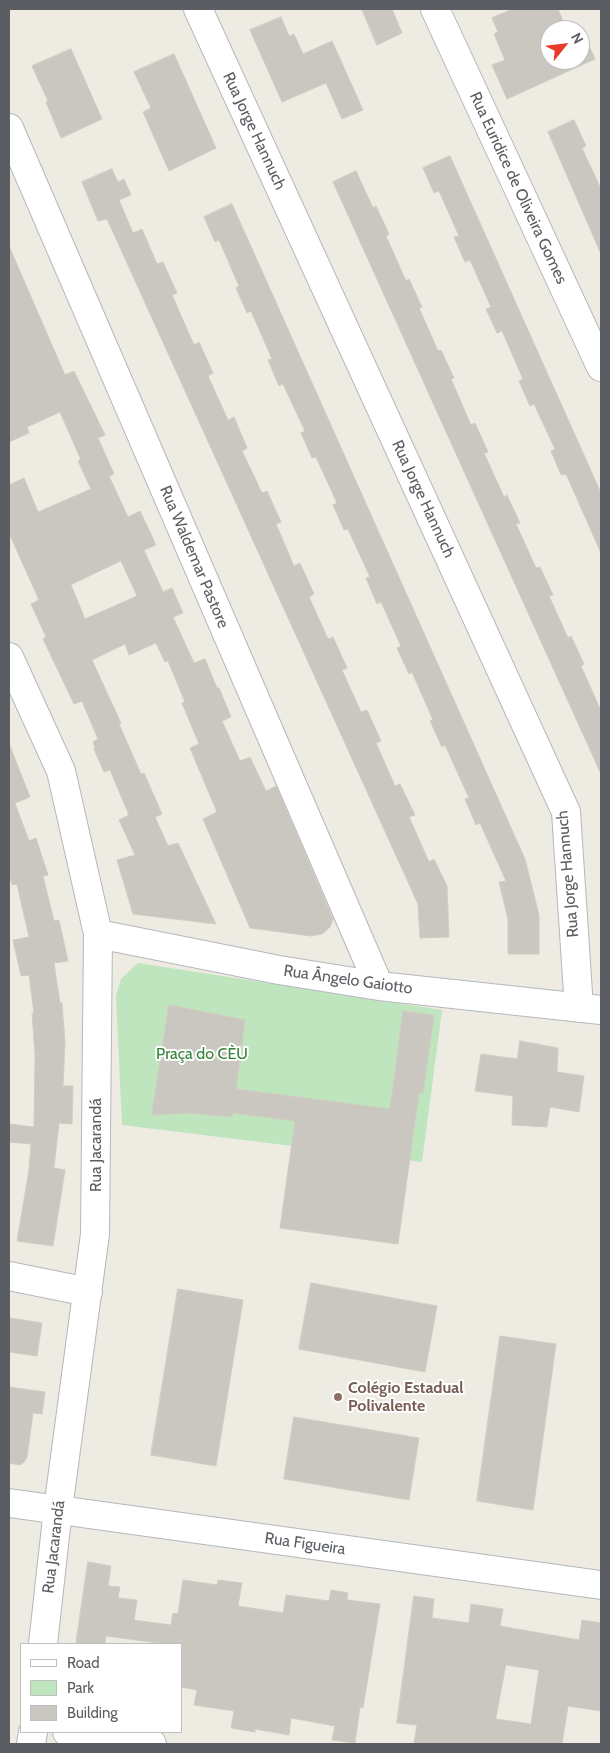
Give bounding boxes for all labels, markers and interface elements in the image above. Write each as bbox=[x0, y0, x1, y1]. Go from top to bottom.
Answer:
north arrow bbox=[540, 20, 590, 70]
text: N bbox=[567, 30, 588, 47]
street label: Rua Jorge Hannuch bbox=[218, 69, 290, 193]
street label: Rua Euridice de Oliveira Gomes bbox=[465, 89, 571, 287]
street label: Rua Jorge Hannuch bbox=[387, 437, 459, 561]
street label: Rua Waldemar Pastore bbox=[155, 483, 233, 631]
street label: Rua Jorge Hannuch bbox=[553, 810, 583, 938]
street label: Rua Ângelo Gaiotto bbox=[282, 961, 414, 999]
park label: Praça do CÈU bbox=[156, 1044, 248, 1064]
street label: Rua Jacarandá bbox=[86, 1098, 106, 1192]
place label: Colégio Estadual Polivalente bbox=[348, 1378, 463, 1416]
marker: Colégio Estadual Polivalente bbox=[332, 1391, 344, 1403]
street label: Rua Jacarandá bbox=[39, 1499, 69, 1595]
street label: Rua Figueira bbox=[263, 1529, 347, 1559]
legend bbox=[20, 1643, 182, 1733]
text: Road bbox=[67, 1654, 100, 1672]
text: Park bbox=[67, 1679, 94, 1697]
text: Building bbox=[67, 1704, 118, 1722]

